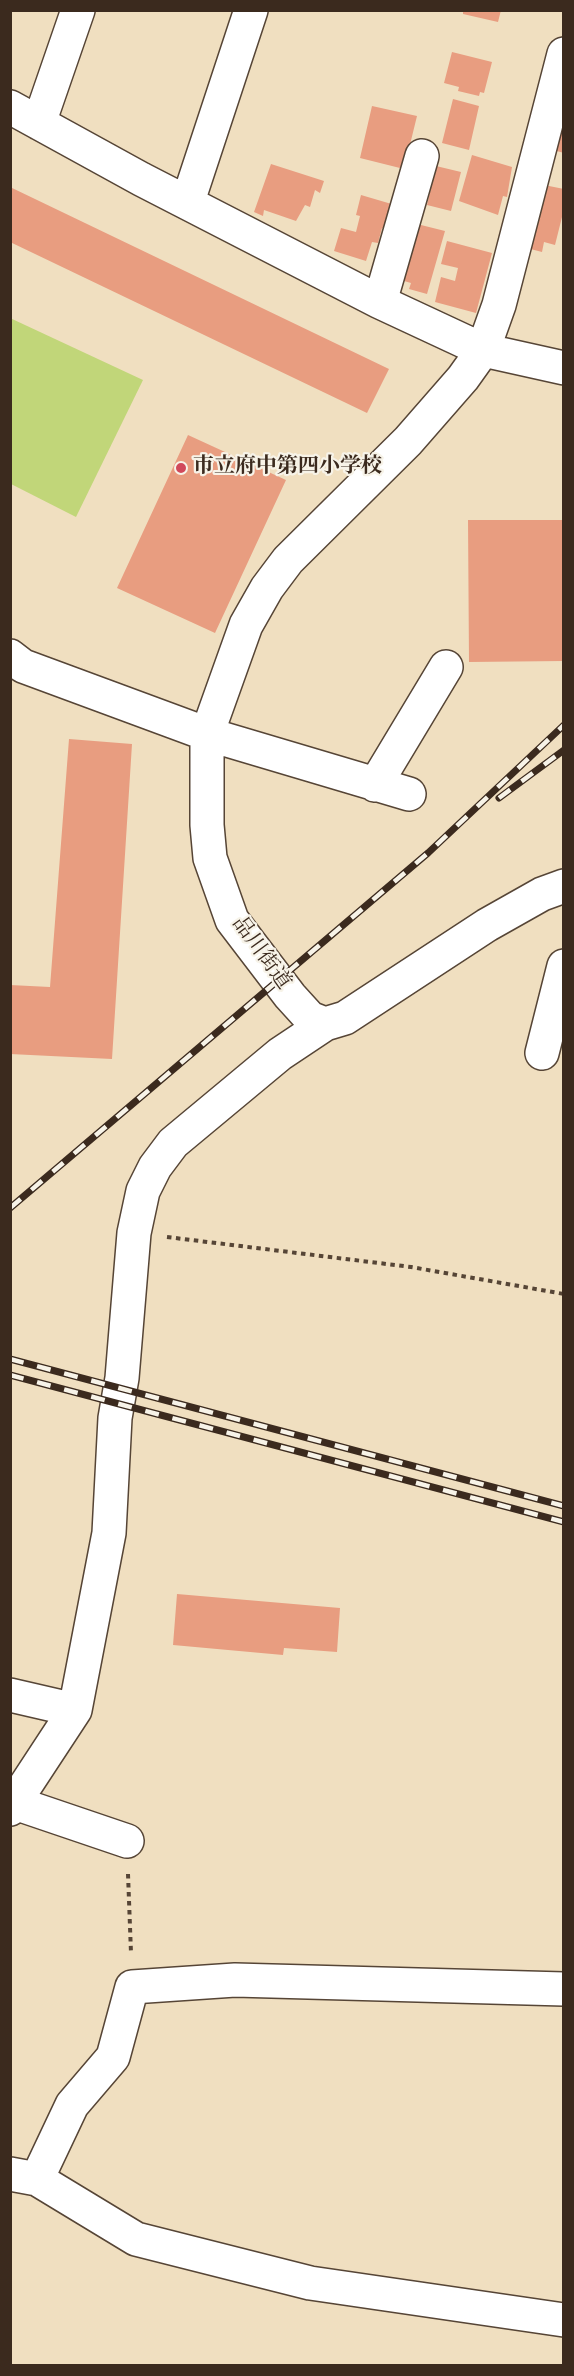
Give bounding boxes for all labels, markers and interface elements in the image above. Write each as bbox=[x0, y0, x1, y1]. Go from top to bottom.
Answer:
place label: 市立府中第四小学校 bbox=[193, 455, 382, 481]
marker: 市立府中第四小学校 bbox=[174, 461, 188, 475]
street label: 品川街道 bbox=[225, 913, 295, 995]

